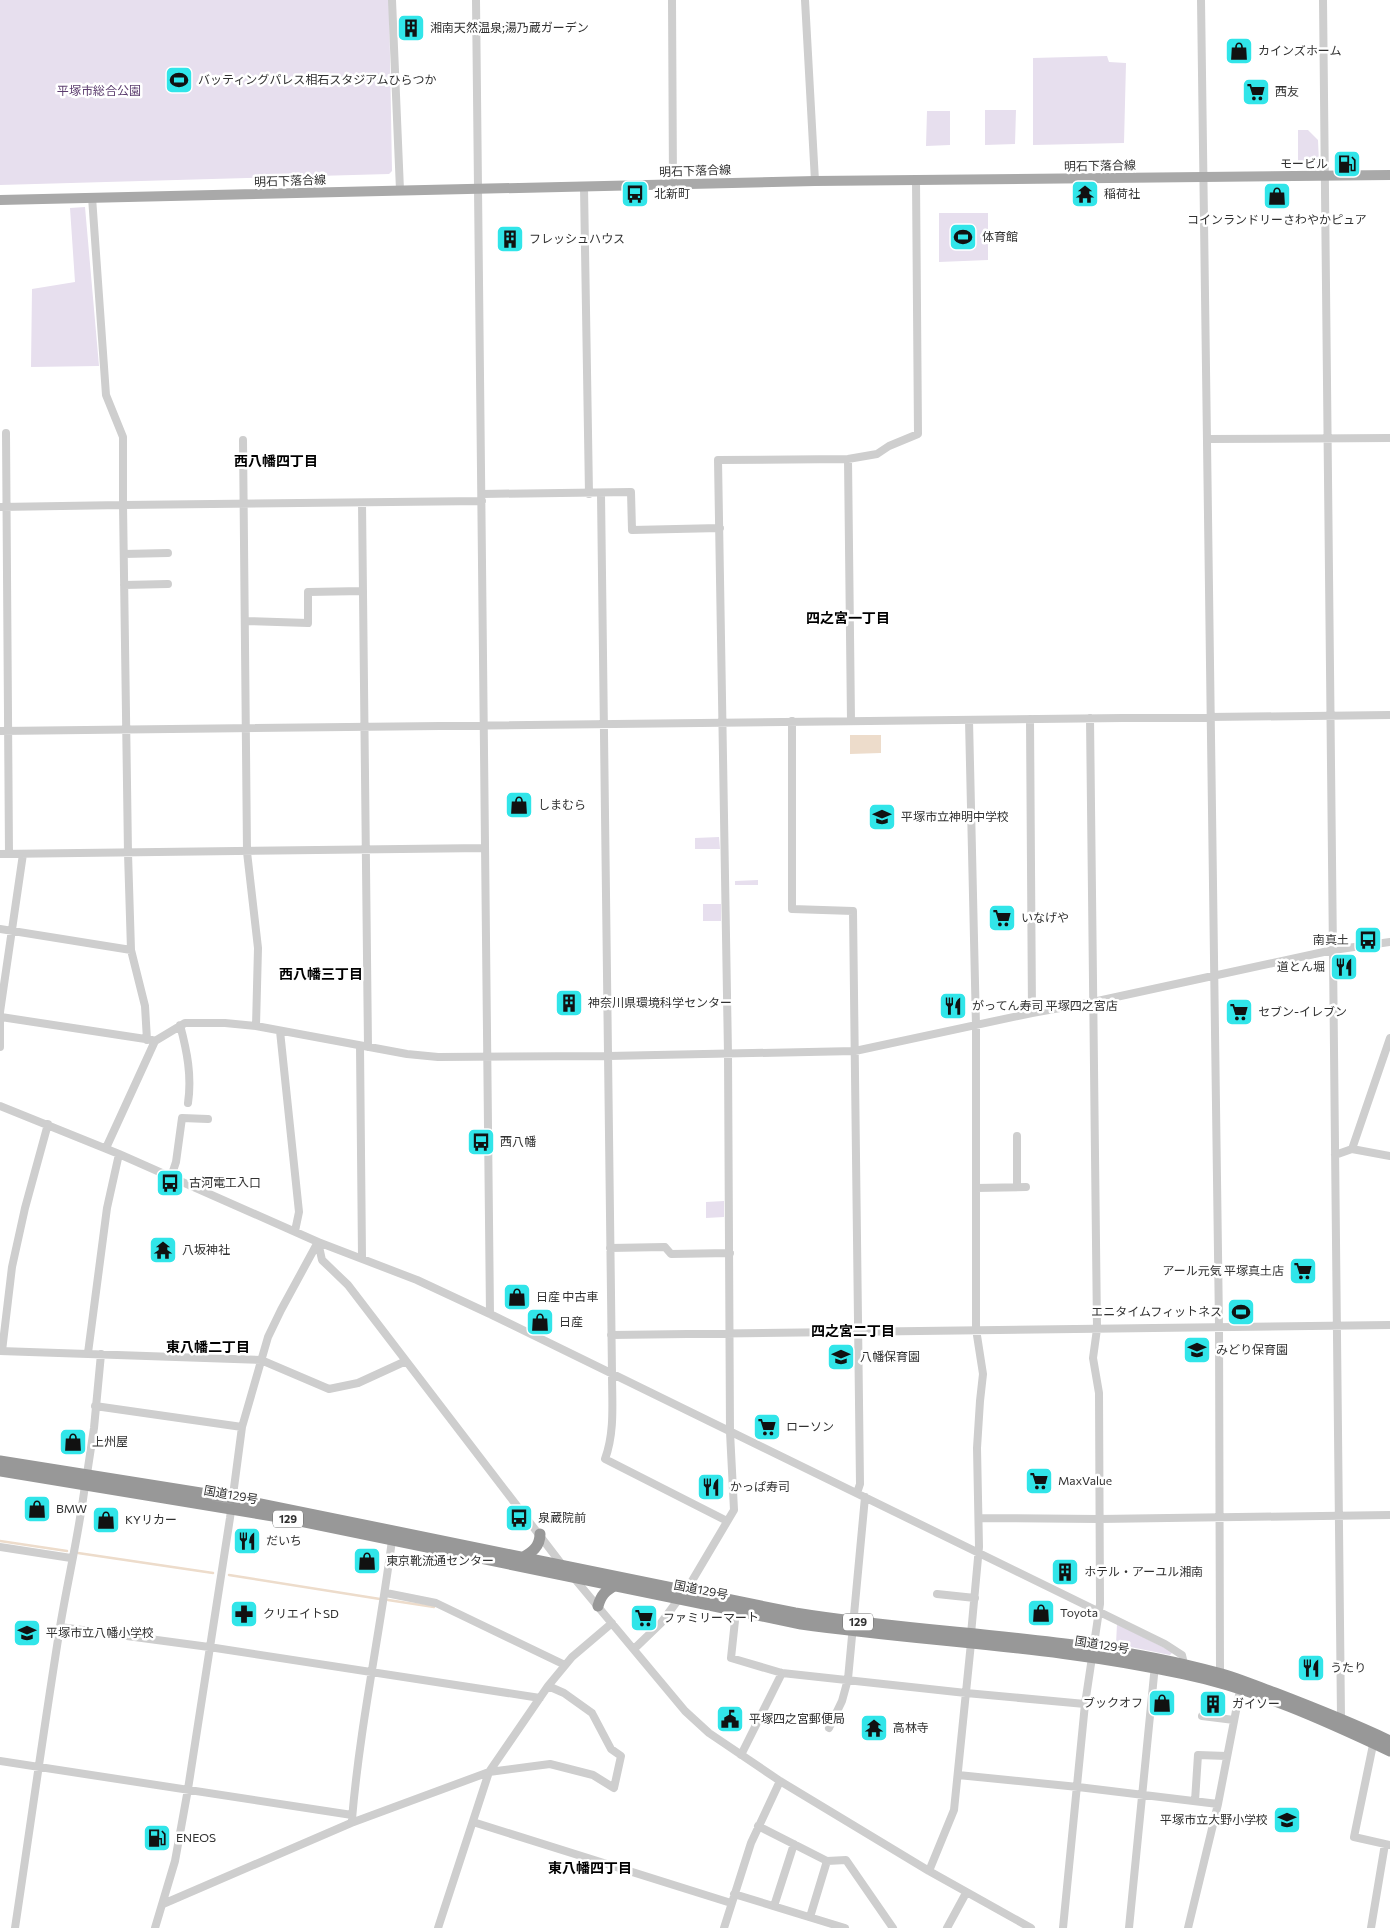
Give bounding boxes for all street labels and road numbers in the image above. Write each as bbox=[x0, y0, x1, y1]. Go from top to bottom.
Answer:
street label: 明石下落合線 bbox=[1064, 157, 1136, 173]
street label: 明石下落合線 bbox=[659, 162, 731, 178]
street label: 明石下落合線 bbox=[254, 172, 326, 188]
street label: 国道129号 bbox=[203, 1482, 259, 1506]
road number: 129 bbox=[273, 1510, 303, 1528]
street label: 国道129号 bbox=[673, 1577, 730, 1601]
road number: 129 bbox=[843, 1614, 873, 1630]
street label: 国道129号 bbox=[1074, 1633, 1130, 1655]

